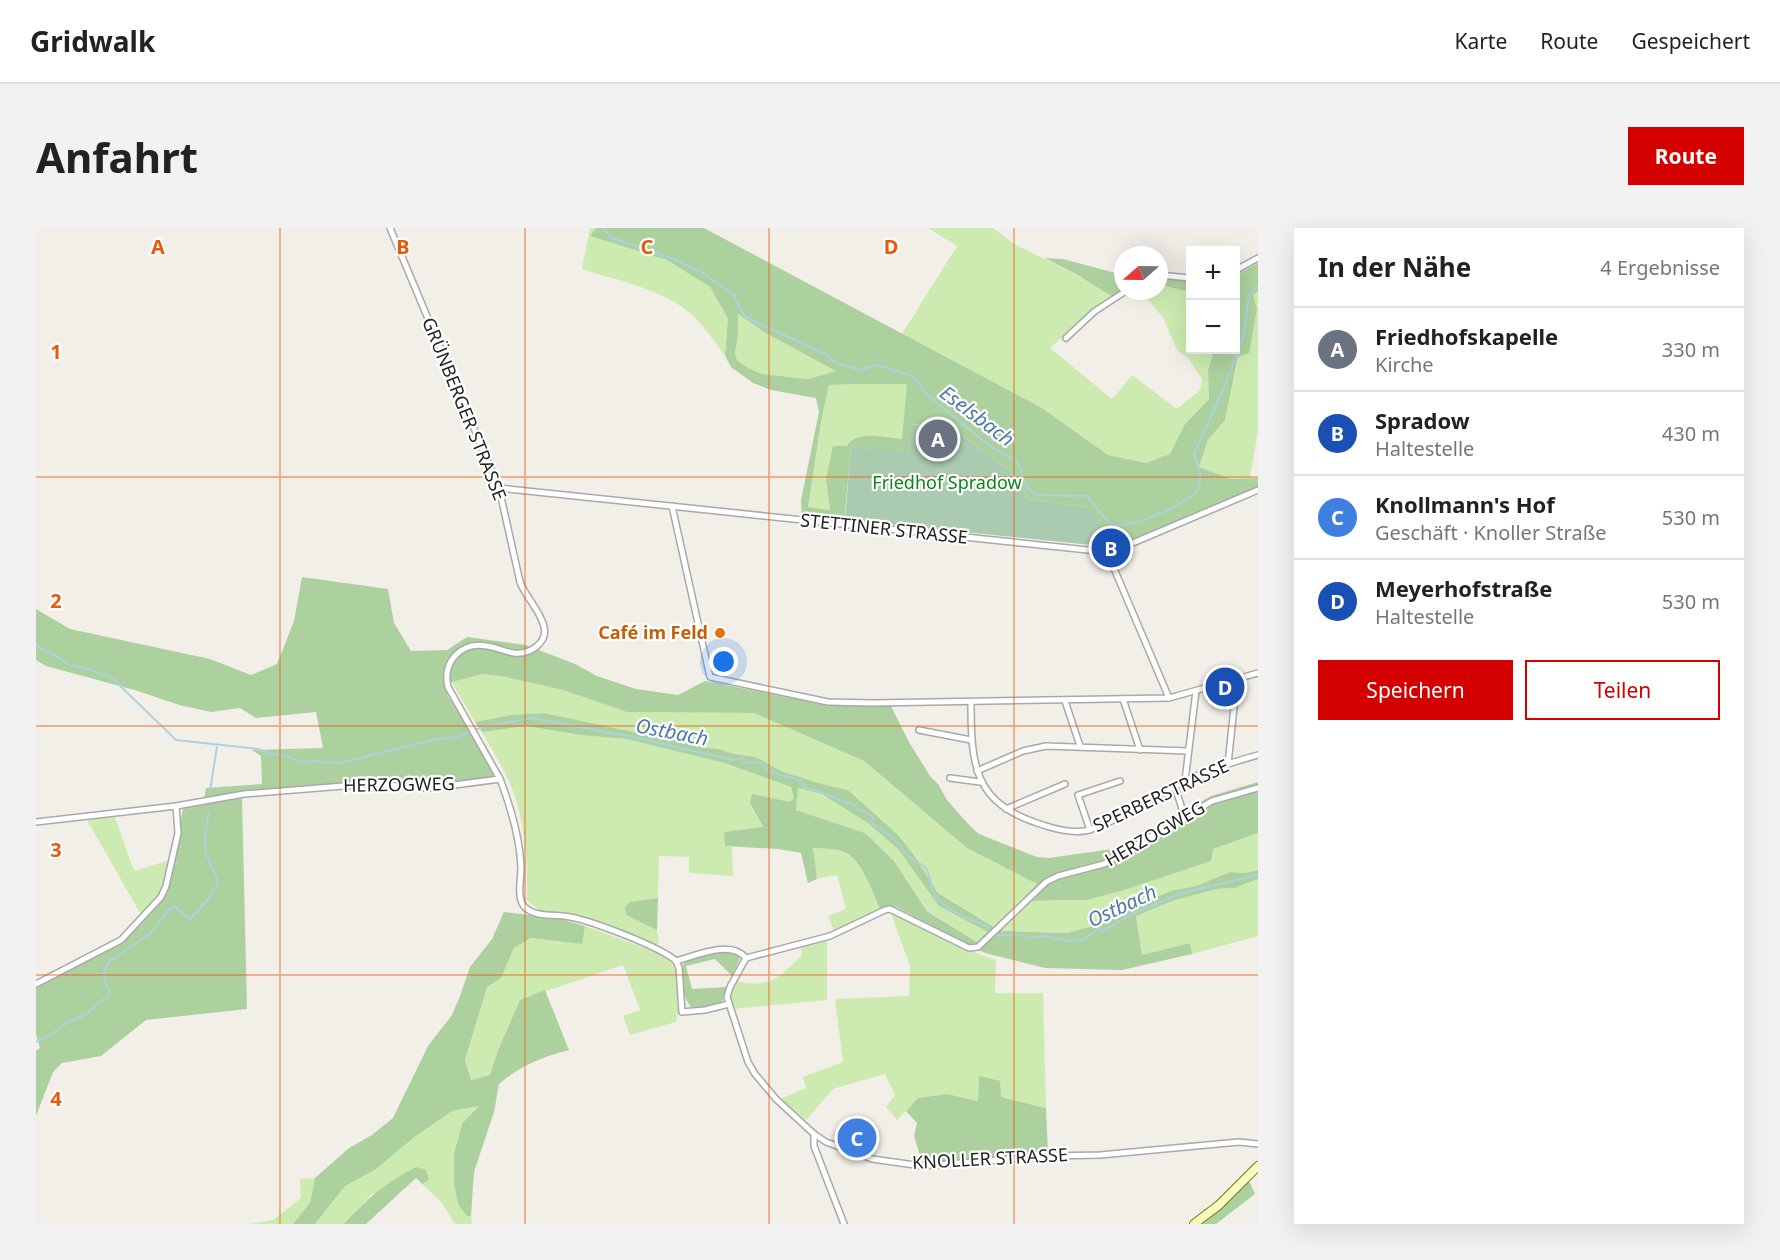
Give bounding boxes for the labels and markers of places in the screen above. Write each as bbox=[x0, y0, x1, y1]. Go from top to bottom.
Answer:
pin: A bbox=[918, 416, 958, 462]
pin: B bbox=[1092, 526, 1130, 570]
place label: Café im Feld bbox=[598, 620, 708, 644]
marker: Café im Feld bbox=[713, 626, 727, 640]
pin: D bbox=[1206, 664, 1244, 710]
pin: C bbox=[838, 1116, 876, 1160]

